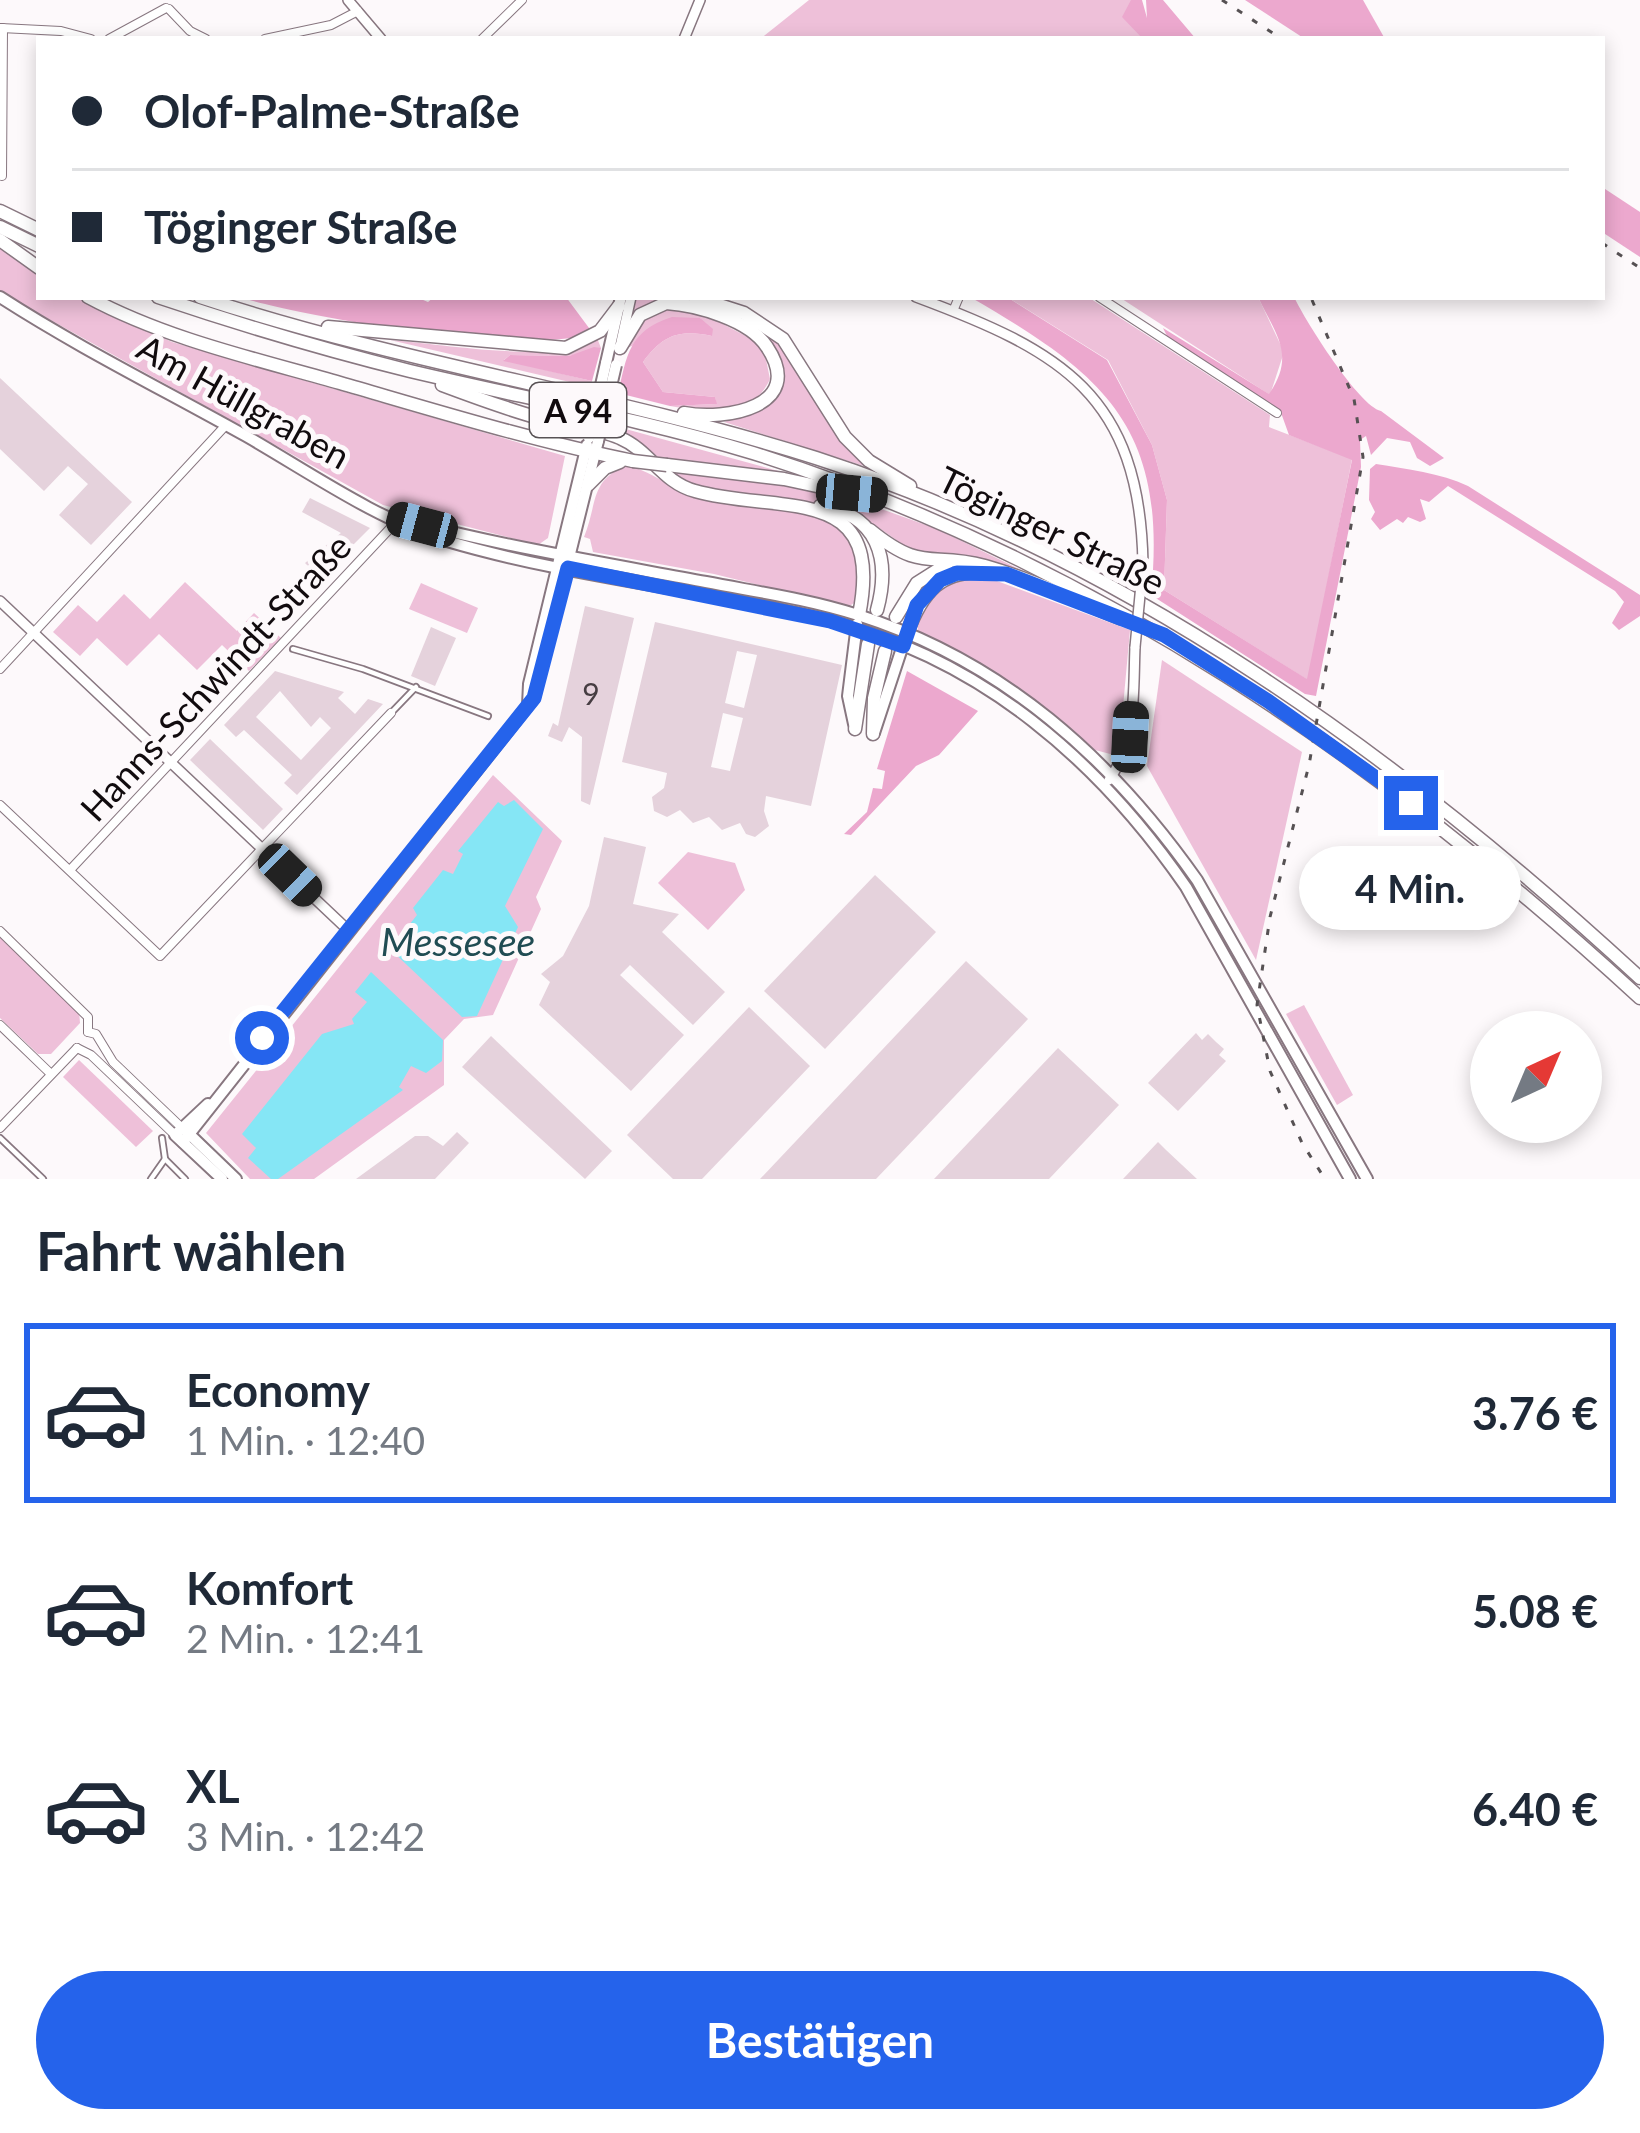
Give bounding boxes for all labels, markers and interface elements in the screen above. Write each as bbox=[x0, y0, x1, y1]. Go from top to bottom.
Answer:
text: Olof-Palme-Straße bbox=[144, 84, 520, 138]
text: Töginger Straße bbox=[144, 200, 458, 254]
street label: Am Hüllgraben bbox=[130, 325, 358, 477]
road number: A 94 bbox=[530, 383, 626, 437]
street label: Töginger Straße bbox=[932, 456, 1172, 604]
car bbox=[815, 472, 889, 514]
car bbox=[383, 498, 461, 552]
street label: Hanns-Schwindt-Straße bbox=[71, 524, 359, 830]
house number: 9 bbox=[582, 675, 600, 711]
car bbox=[1110, 700, 1150, 774]
route end bbox=[1384, 776, 1438, 830]
car bbox=[252, 837, 328, 913]
callout: 4 Min. bbox=[1300, 845, 1522, 929]
text: 4 Min. bbox=[1355, 865, 1465, 911]
water label: Messesee bbox=[381, 918, 535, 964]
route start bbox=[235, 1011, 289, 1065]
north arrow bbox=[1470, 1011, 1602, 1143]
map controls bbox=[1470, 1011, 1602, 1143]
text: Fahrt wählen bbox=[36, 1218, 347, 1283]
icon: car bbox=[42, 1359, 150, 1467]
text: Economy bbox=[186, 1363, 370, 1417]
text: 3.76 € bbox=[1472, 1386, 1598, 1440]
text: 1 Min. · 12:40 bbox=[186, 1417, 425, 1463]
icon: car bbox=[42, 1557, 150, 1665]
text: Komfort bbox=[186, 1561, 353, 1615]
text: 5.08 € bbox=[1472, 1584, 1598, 1638]
text: 2 Min. · 12:41 bbox=[186, 1615, 425, 1661]
icon: car bbox=[42, 1755, 150, 1863]
text: XL bbox=[186, 1759, 240, 1813]
text: 6.40 € bbox=[1472, 1782, 1598, 1836]
text: 3 Min. · 12:42 bbox=[186, 1813, 425, 1859]
button: Bestätigen bbox=[36, 1971, 1604, 2109]

